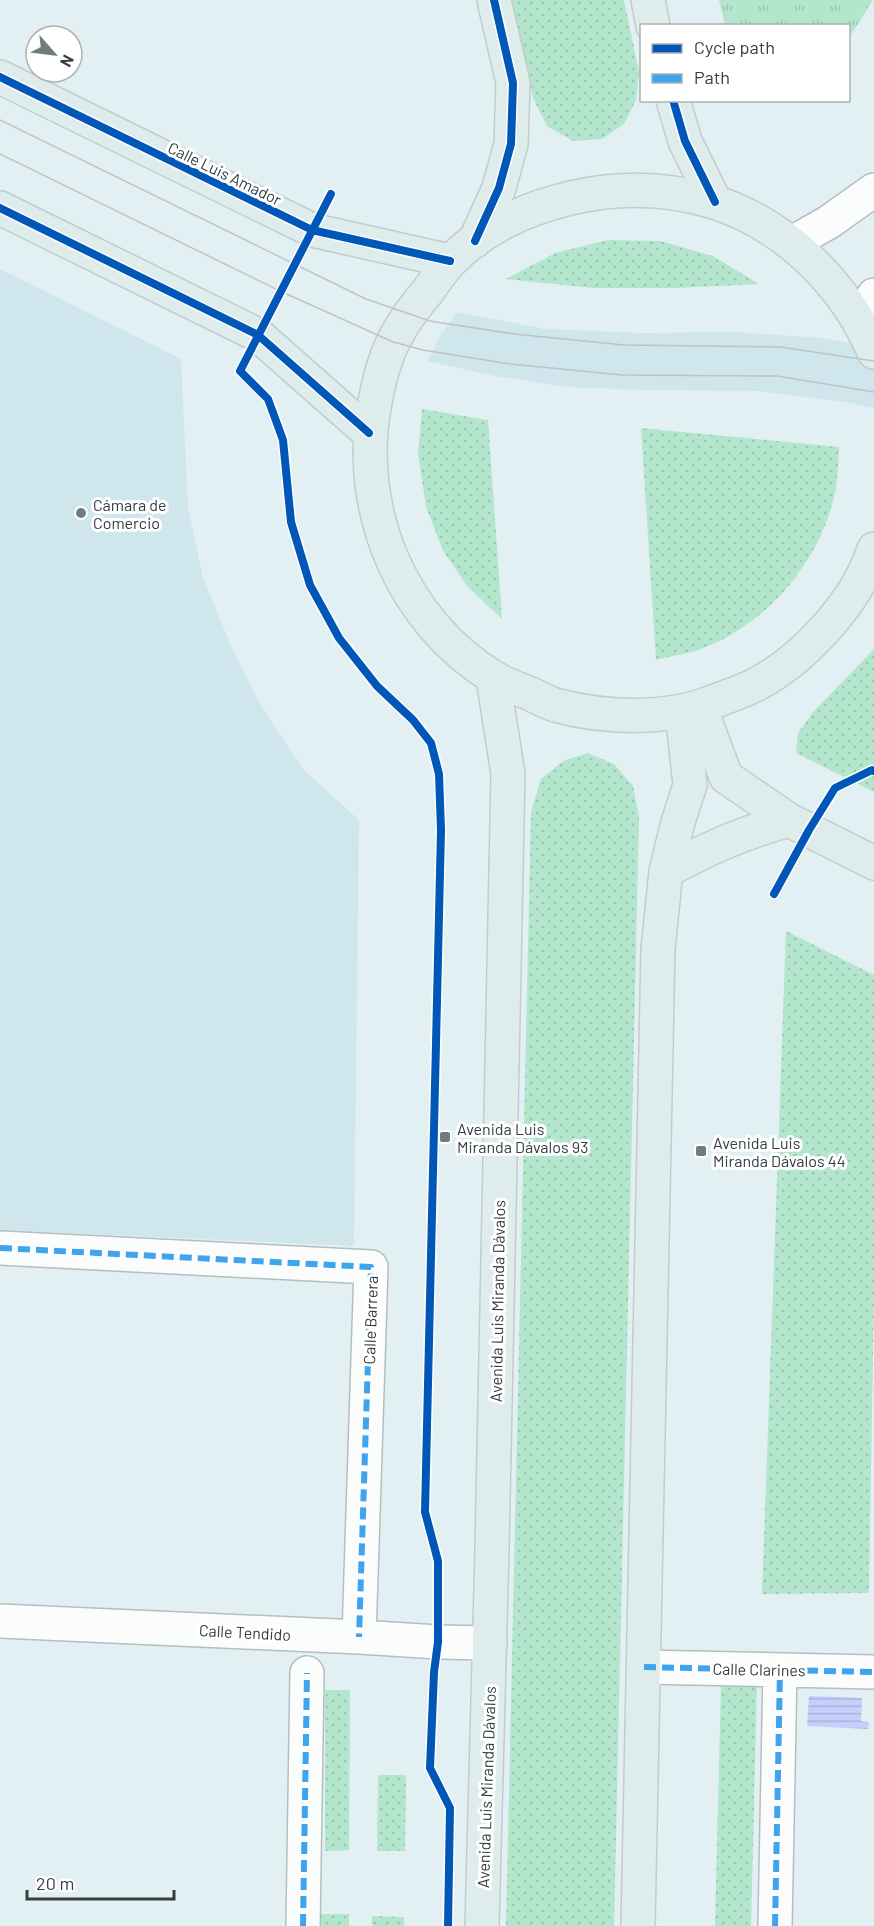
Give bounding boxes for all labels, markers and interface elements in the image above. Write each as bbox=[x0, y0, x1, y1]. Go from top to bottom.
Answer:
north arrow bbox=[24, 24, 84, 84]
legend bbox=[640, 24, 850, 102]
text: Cycle path bbox=[694, 36, 775, 58]
text: N bbox=[57, 52, 79, 70]
text: Path bbox=[694, 66, 730, 88]
street label: Calle Luis Amador bbox=[165, 137, 285, 209]
place label: Cámara de Comercio bbox=[93, 495, 167, 532]
marker: Cámara de Comercio bbox=[74, 506, 88, 520]
place label: Avenida Luis Miranda Dávalos 93 bbox=[457, 1119, 588, 1156]
marker: Avenida Luis Miranda Dávalos 93 bbox=[438, 1130, 452, 1144]
place label: Avenida Luis Miranda Dávalos 44 bbox=[713, 1133, 845, 1170]
marker: Avenida Luis Miranda Dávalos 44 bbox=[694, 1144, 708, 1158]
street label: Avenida Luis Miranda Dávalos bbox=[486, 1200, 508, 1402]
street label: Calle Barrera bbox=[359, 1275, 381, 1365]
street label: Calle Tendido bbox=[198, 1620, 292, 1644]
street label: Calle Clarines bbox=[712, 1659, 806, 1679]
street label: Avenida Luis Miranda Dávalos bbox=[473, 1686, 499, 1888]
scale bar bbox=[27, 1863, 174, 1901]
text: 20 m bbox=[36, 1872, 74, 1894]

